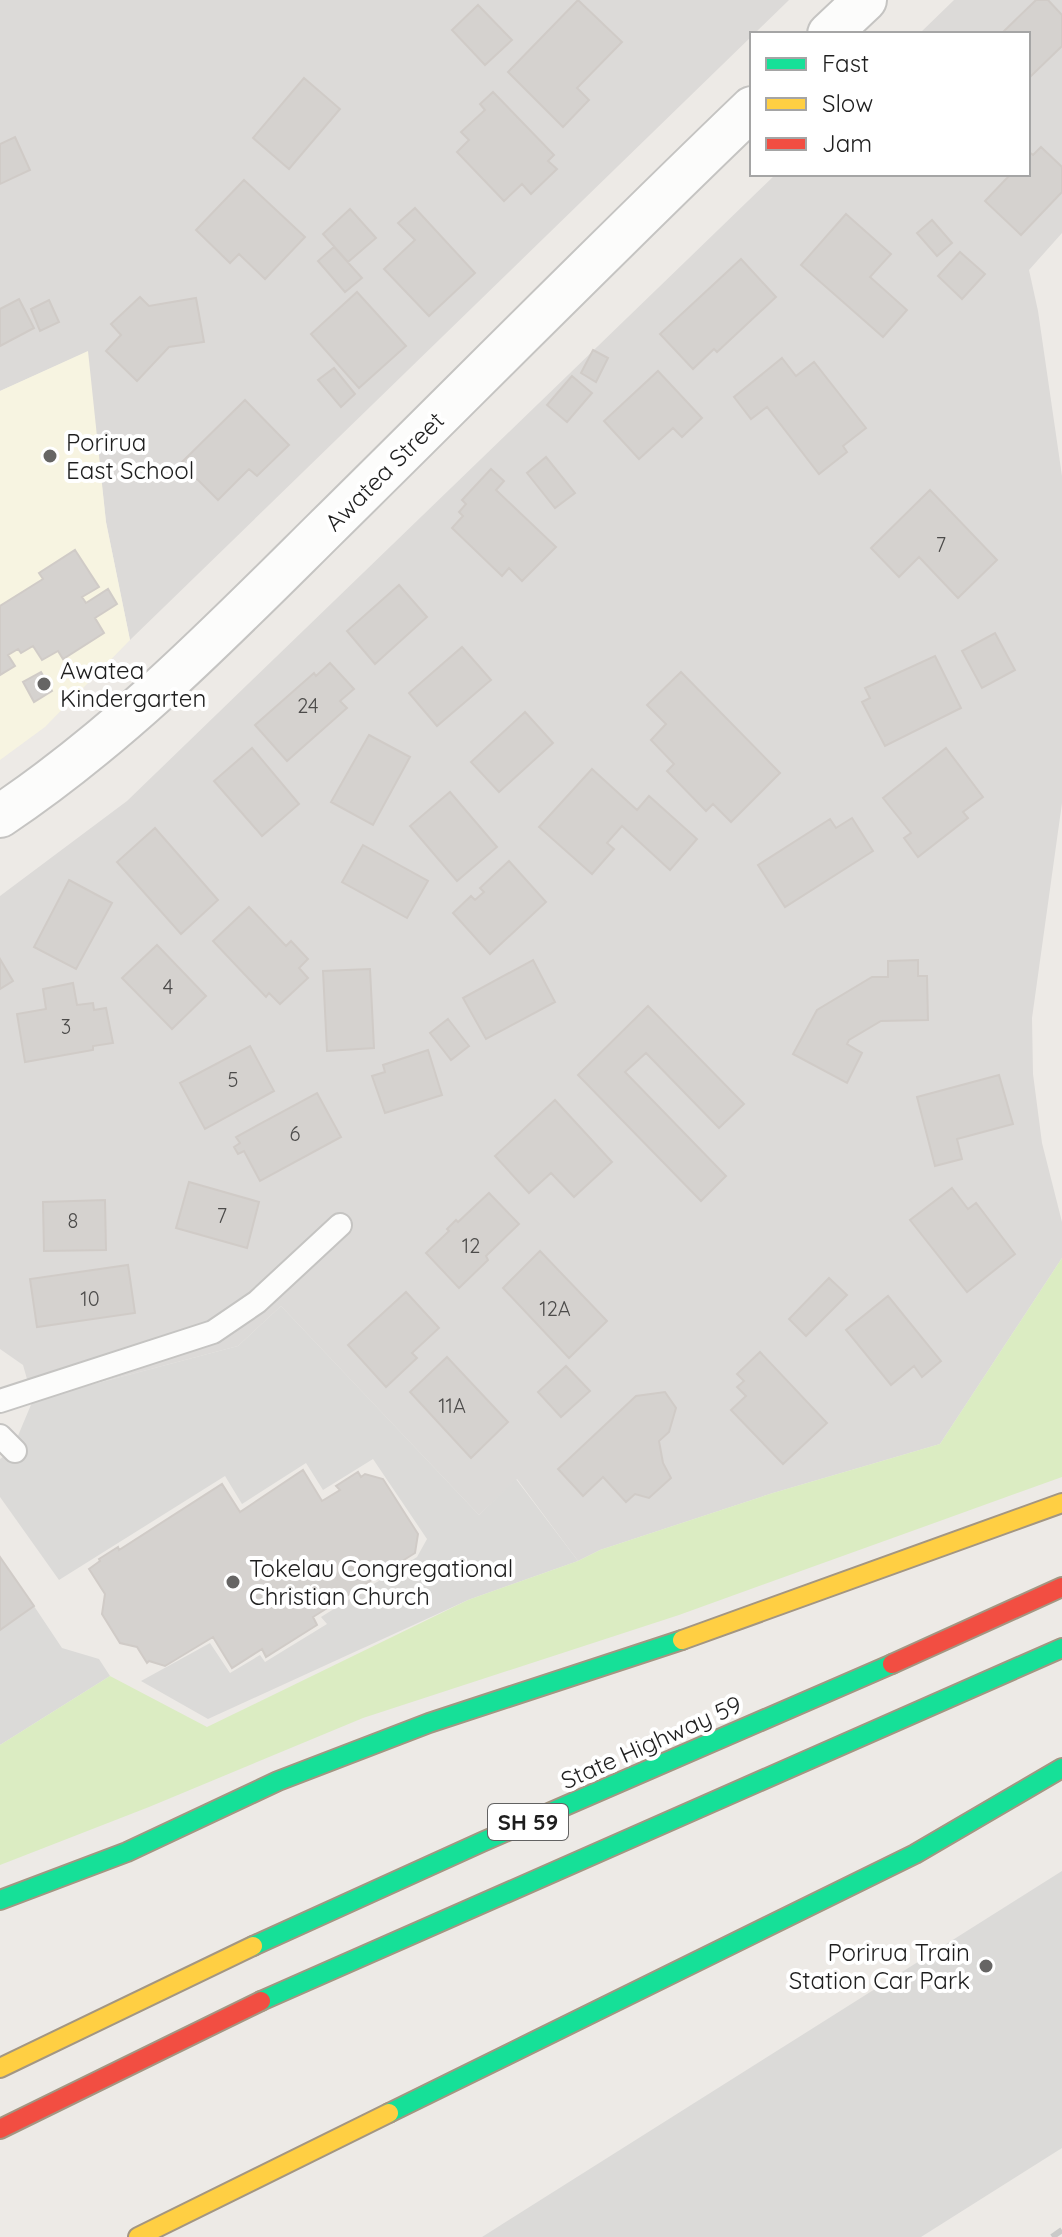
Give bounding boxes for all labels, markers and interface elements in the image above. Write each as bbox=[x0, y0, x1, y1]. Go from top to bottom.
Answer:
legend bbox=[750, 32, 1030, 176]
text: Fast bbox=[822, 48, 869, 78]
text: Slow bbox=[822, 88, 873, 118]
text: Jam bbox=[822, 128, 872, 158]
street label: Awatea Street bbox=[318, 405, 450, 537]
place label: Porirua East School bbox=[66, 427, 194, 485]
marker: Porirua East School bbox=[41, 447, 59, 465]
house number: 7 bbox=[936, 532, 946, 557]
place label: Awatea Kindergarten bbox=[60, 655, 206, 713]
marker: Awatea Kindergarten bbox=[35, 675, 53, 693]
house number: 24 bbox=[297, 693, 319, 718]
house number: 4 bbox=[163, 974, 173, 999]
house number: 3 bbox=[61, 1014, 71, 1039]
house number: 5 bbox=[228, 1067, 238, 1092]
house number: 6 bbox=[290, 1121, 301, 1146]
house number: 7 bbox=[217, 1203, 227, 1228]
house number: 8 bbox=[68, 1208, 78, 1233]
house number: 12 bbox=[462, 1233, 480, 1258]
house number: 10 bbox=[80, 1286, 100, 1311]
house number: 12A bbox=[539, 1296, 571, 1321]
house number: 11A bbox=[438, 1393, 466, 1418]
place label: Tokelau Congregational Christian Church bbox=[249, 1553, 513, 1611]
marker: Tokelau Congregational Christian Church bbox=[224, 1573, 242, 1591]
street label: State Highway 59 bbox=[556, 1689, 746, 1795]
road number: SH 59 bbox=[488, 1804, 568, 1840]
place label: Porirua Train Station Car Park bbox=[789, 1937, 970, 1995]
marker: Porirua Train Station Car Park bbox=[977, 1957, 995, 1975]

